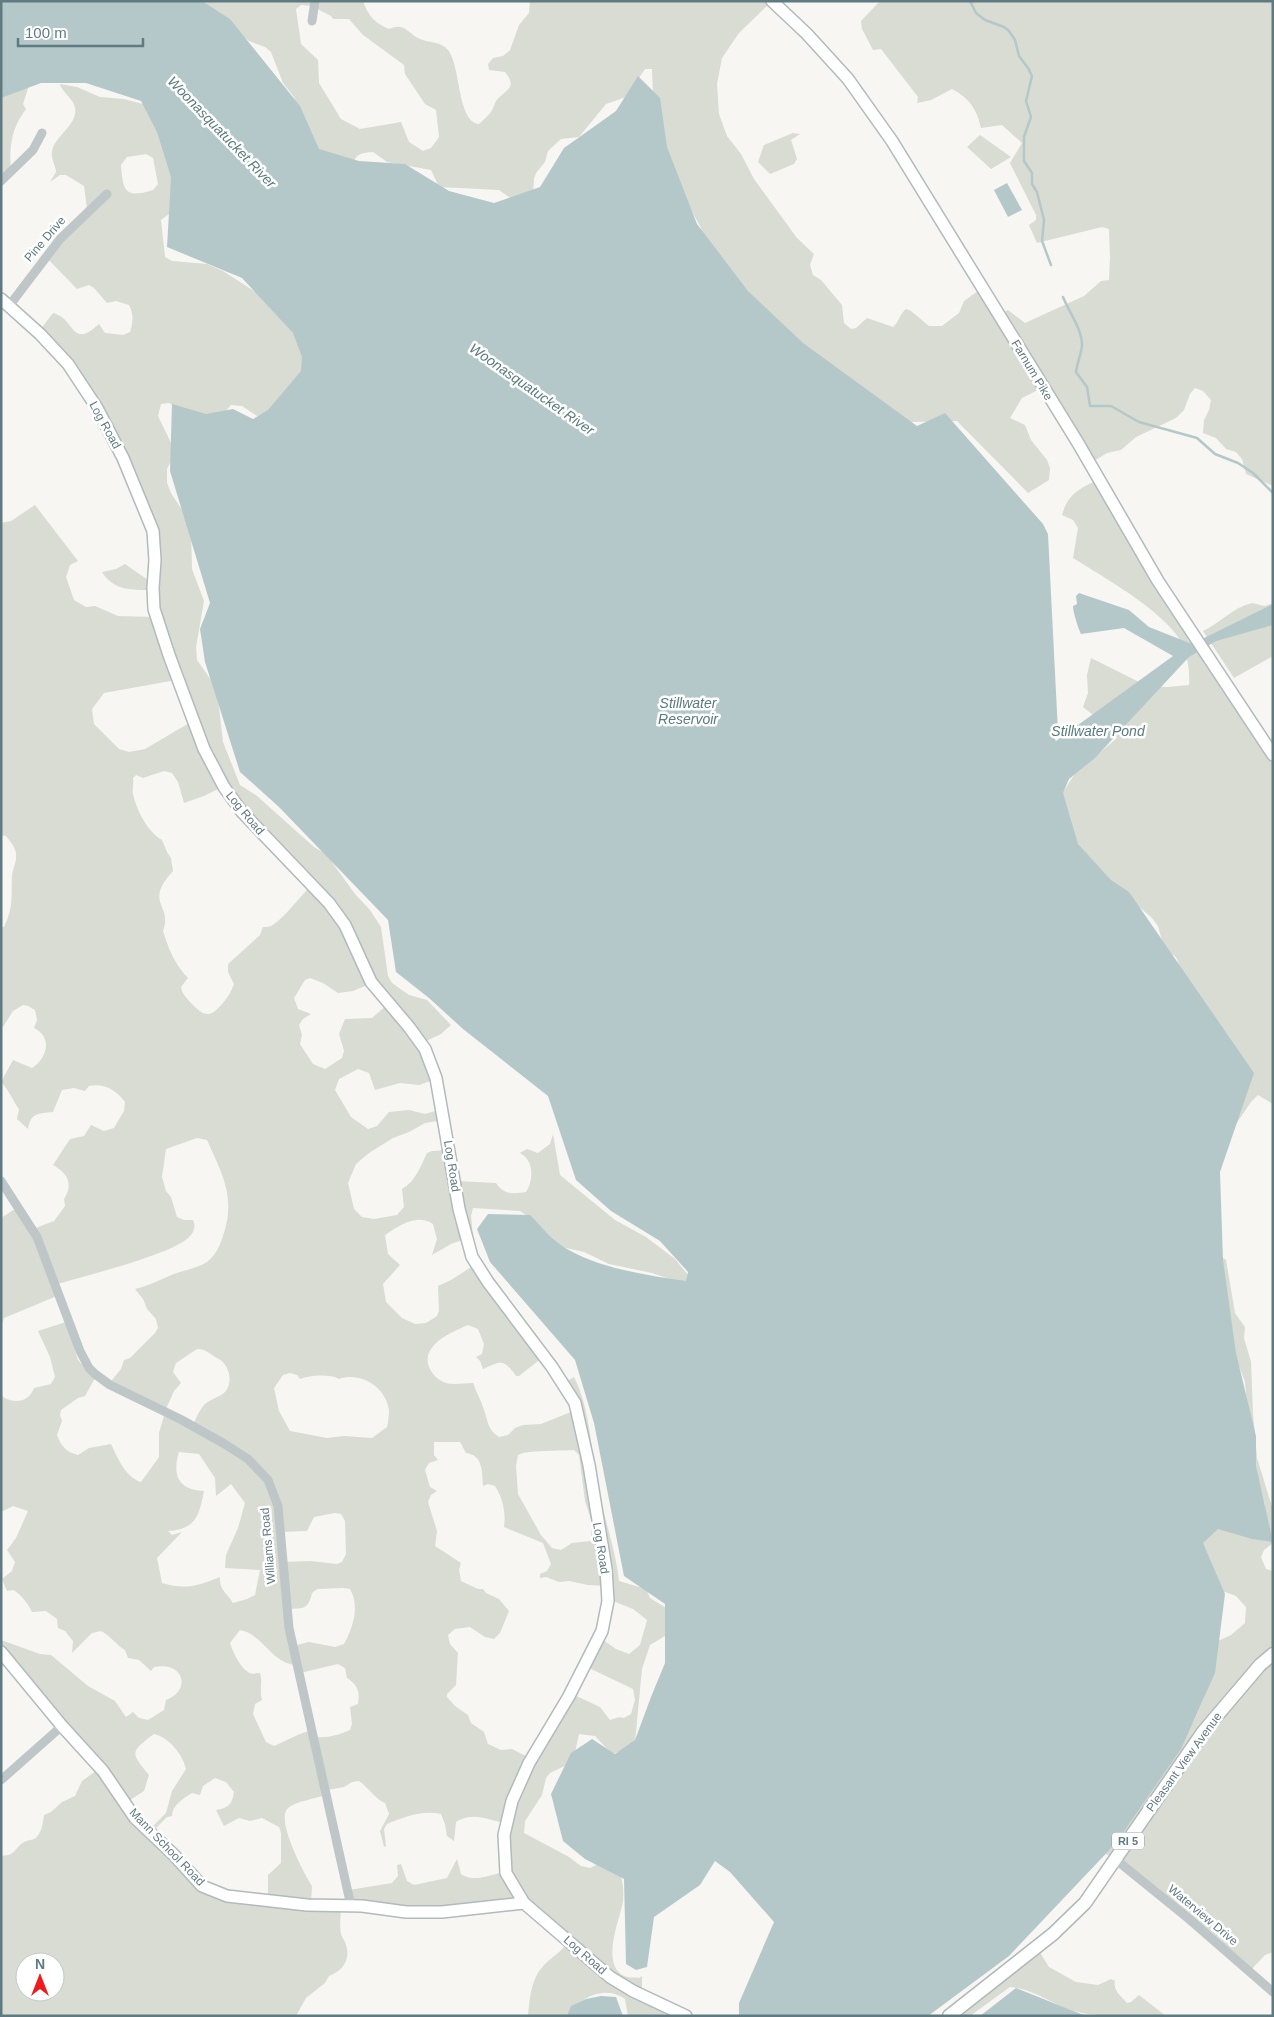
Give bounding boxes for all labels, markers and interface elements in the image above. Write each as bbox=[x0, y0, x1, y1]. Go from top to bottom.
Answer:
scale bar bbox=[18, 15, 142, 47]
text: 100 m bbox=[25, 24, 67, 41]
water label: Woonasquatucket River bbox=[165, 73, 280, 192]
street label: Pine Drive bbox=[22, 213, 69, 264]
street label: Farnum Pike bbox=[1008, 337, 1056, 403]
water label: Woonasquatucket River bbox=[467, 340, 599, 439]
street label: Log Road bbox=[86, 399, 124, 451]
water label: Stillwater Reservoir bbox=[658, 695, 719, 727]
water label: Stillwater Pond bbox=[1051, 723, 1146, 739]
street label: Log Road bbox=[223, 789, 267, 837]
street label: Log Road bbox=[441, 1139, 463, 1193]
street label: Williams Road bbox=[258, 1507, 278, 1585]
street label: Log Road bbox=[590, 1521, 612, 1575]
street label: Pleasant View Avenue bbox=[1143, 1709, 1225, 1814]
street label: Mann School Road bbox=[127, 1805, 207, 1889]
road number: RI 5 bbox=[1112, 1832, 1144, 1850]
street label: Waterview Drive bbox=[1165, 1882, 1241, 1948]
street label: Log Road bbox=[561, 1933, 609, 1977]
north arrow bbox=[15, 1952, 65, 2002]
text: N bbox=[35, 1956, 45, 1972]

